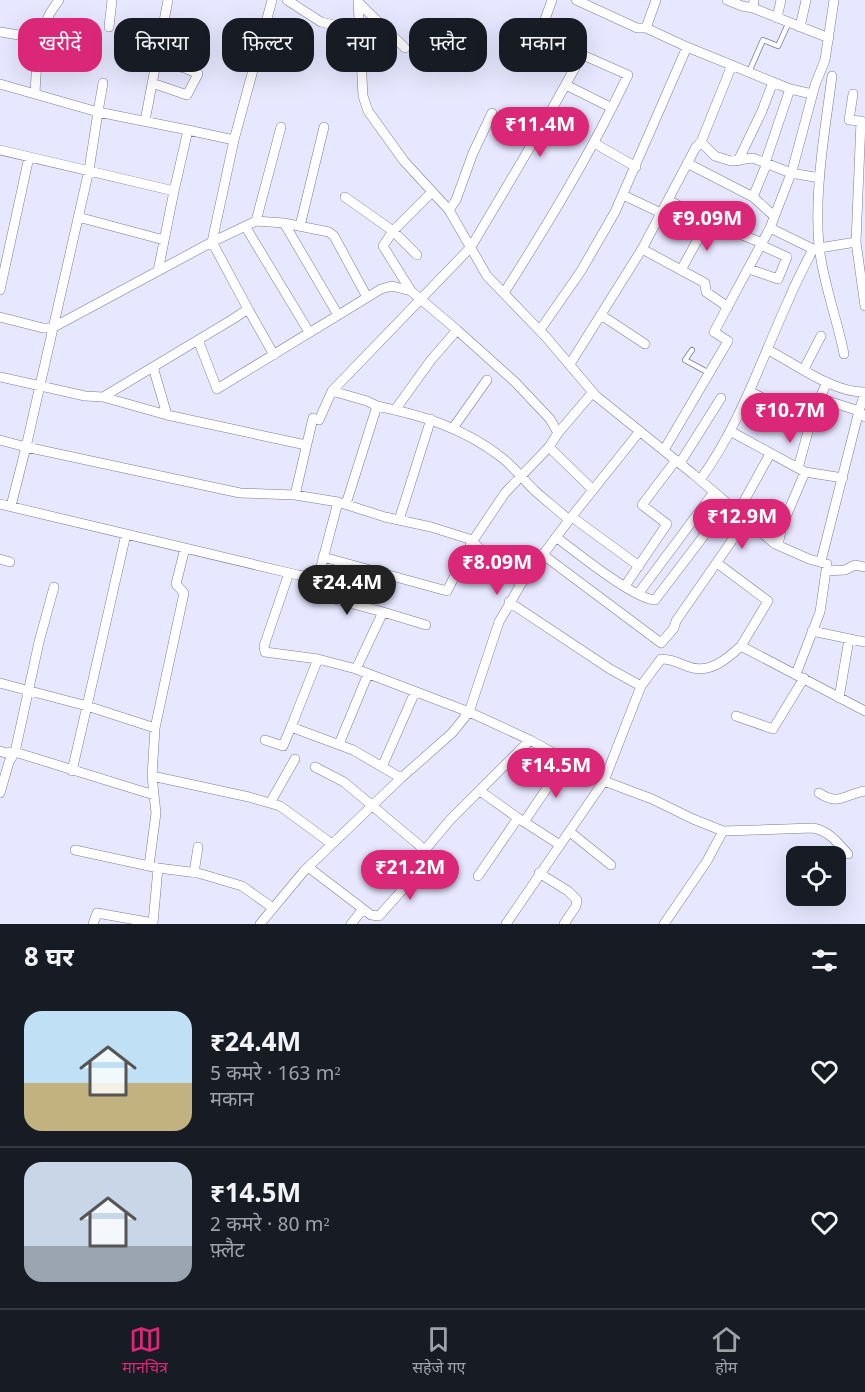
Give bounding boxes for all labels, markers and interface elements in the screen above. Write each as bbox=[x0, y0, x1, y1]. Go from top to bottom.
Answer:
chip: खरीदें bbox=[18, 18, 102, 72]
chip: किराया bbox=[114, 18, 210, 72]
chip: फ़िल्टर bbox=[222, 18, 314, 72]
chip: नया bbox=[326, 18, 397, 72]
chip: फ़्लैट bbox=[409, 18, 487, 72]
chip: मकान bbox=[499, 18, 587, 72]
pin: ₹11.4M bbox=[491, 107, 589, 158]
text: ₹11.4M bbox=[505, 113, 575, 139]
pin: ₹9.09M bbox=[658, 201, 756, 252]
text: ₹9.09M bbox=[672, 207, 742, 233]
pin: ₹10.7M bbox=[741, 393, 839, 444]
text: ₹10.7M bbox=[755, 399, 825, 425]
pin: ₹12.9M bbox=[693, 499, 791, 550]
text: ₹12.9M bbox=[707, 505, 777, 531]
pin: ₹8.09M bbox=[448, 545, 546, 596]
text: ₹8.09M bbox=[462, 551, 532, 577]
pin: ₹24.4M bbox=[298, 565, 396, 616]
text: ₹24.4M bbox=[312, 571, 382, 597]
pin: ₹14.5M bbox=[507, 748, 605, 799]
text: ₹14.5M bbox=[521, 754, 591, 780]
map controls bbox=[786, 846, 846, 906]
button: locate bbox=[786, 846, 846, 906]
pin: ₹21.2M bbox=[361, 850, 459, 901]
text: ₹21.2M bbox=[375, 856, 445, 882]
text: 8 घर bbox=[24, 943, 74, 977]
icon: filters bbox=[808, 944, 841, 977]
text: ₹24.4M bbox=[210, 1028, 301, 1062]
icon: home bbox=[72, 1035, 144, 1107]
icon: heart bbox=[808, 1055, 841, 1088]
text: 5 कमरे · 163 m² bbox=[210, 1062, 340, 1088]
text: मकान bbox=[210, 1088, 254, 1114]
text: ₹14.5M bbox=[210, 1179, 301, 1213]
icon: home bbox=[72, 1186, 144, 1258]
icon: heart bbox=[808, 1206, 841, 1239]
text: 2 कमरे · 80 m² bbox=[210, 1213, 329, 1239]
text: फ़्लैट bbox=[210, 1239, 245, 1265]
tab: मानचित्र bbox=[122, 1323, 168, 1380]
tab: सहेजे गए bbox=[412, 1323, 465, 1380]
tab: होम bbox=[710, 1323, 743, 1380]

